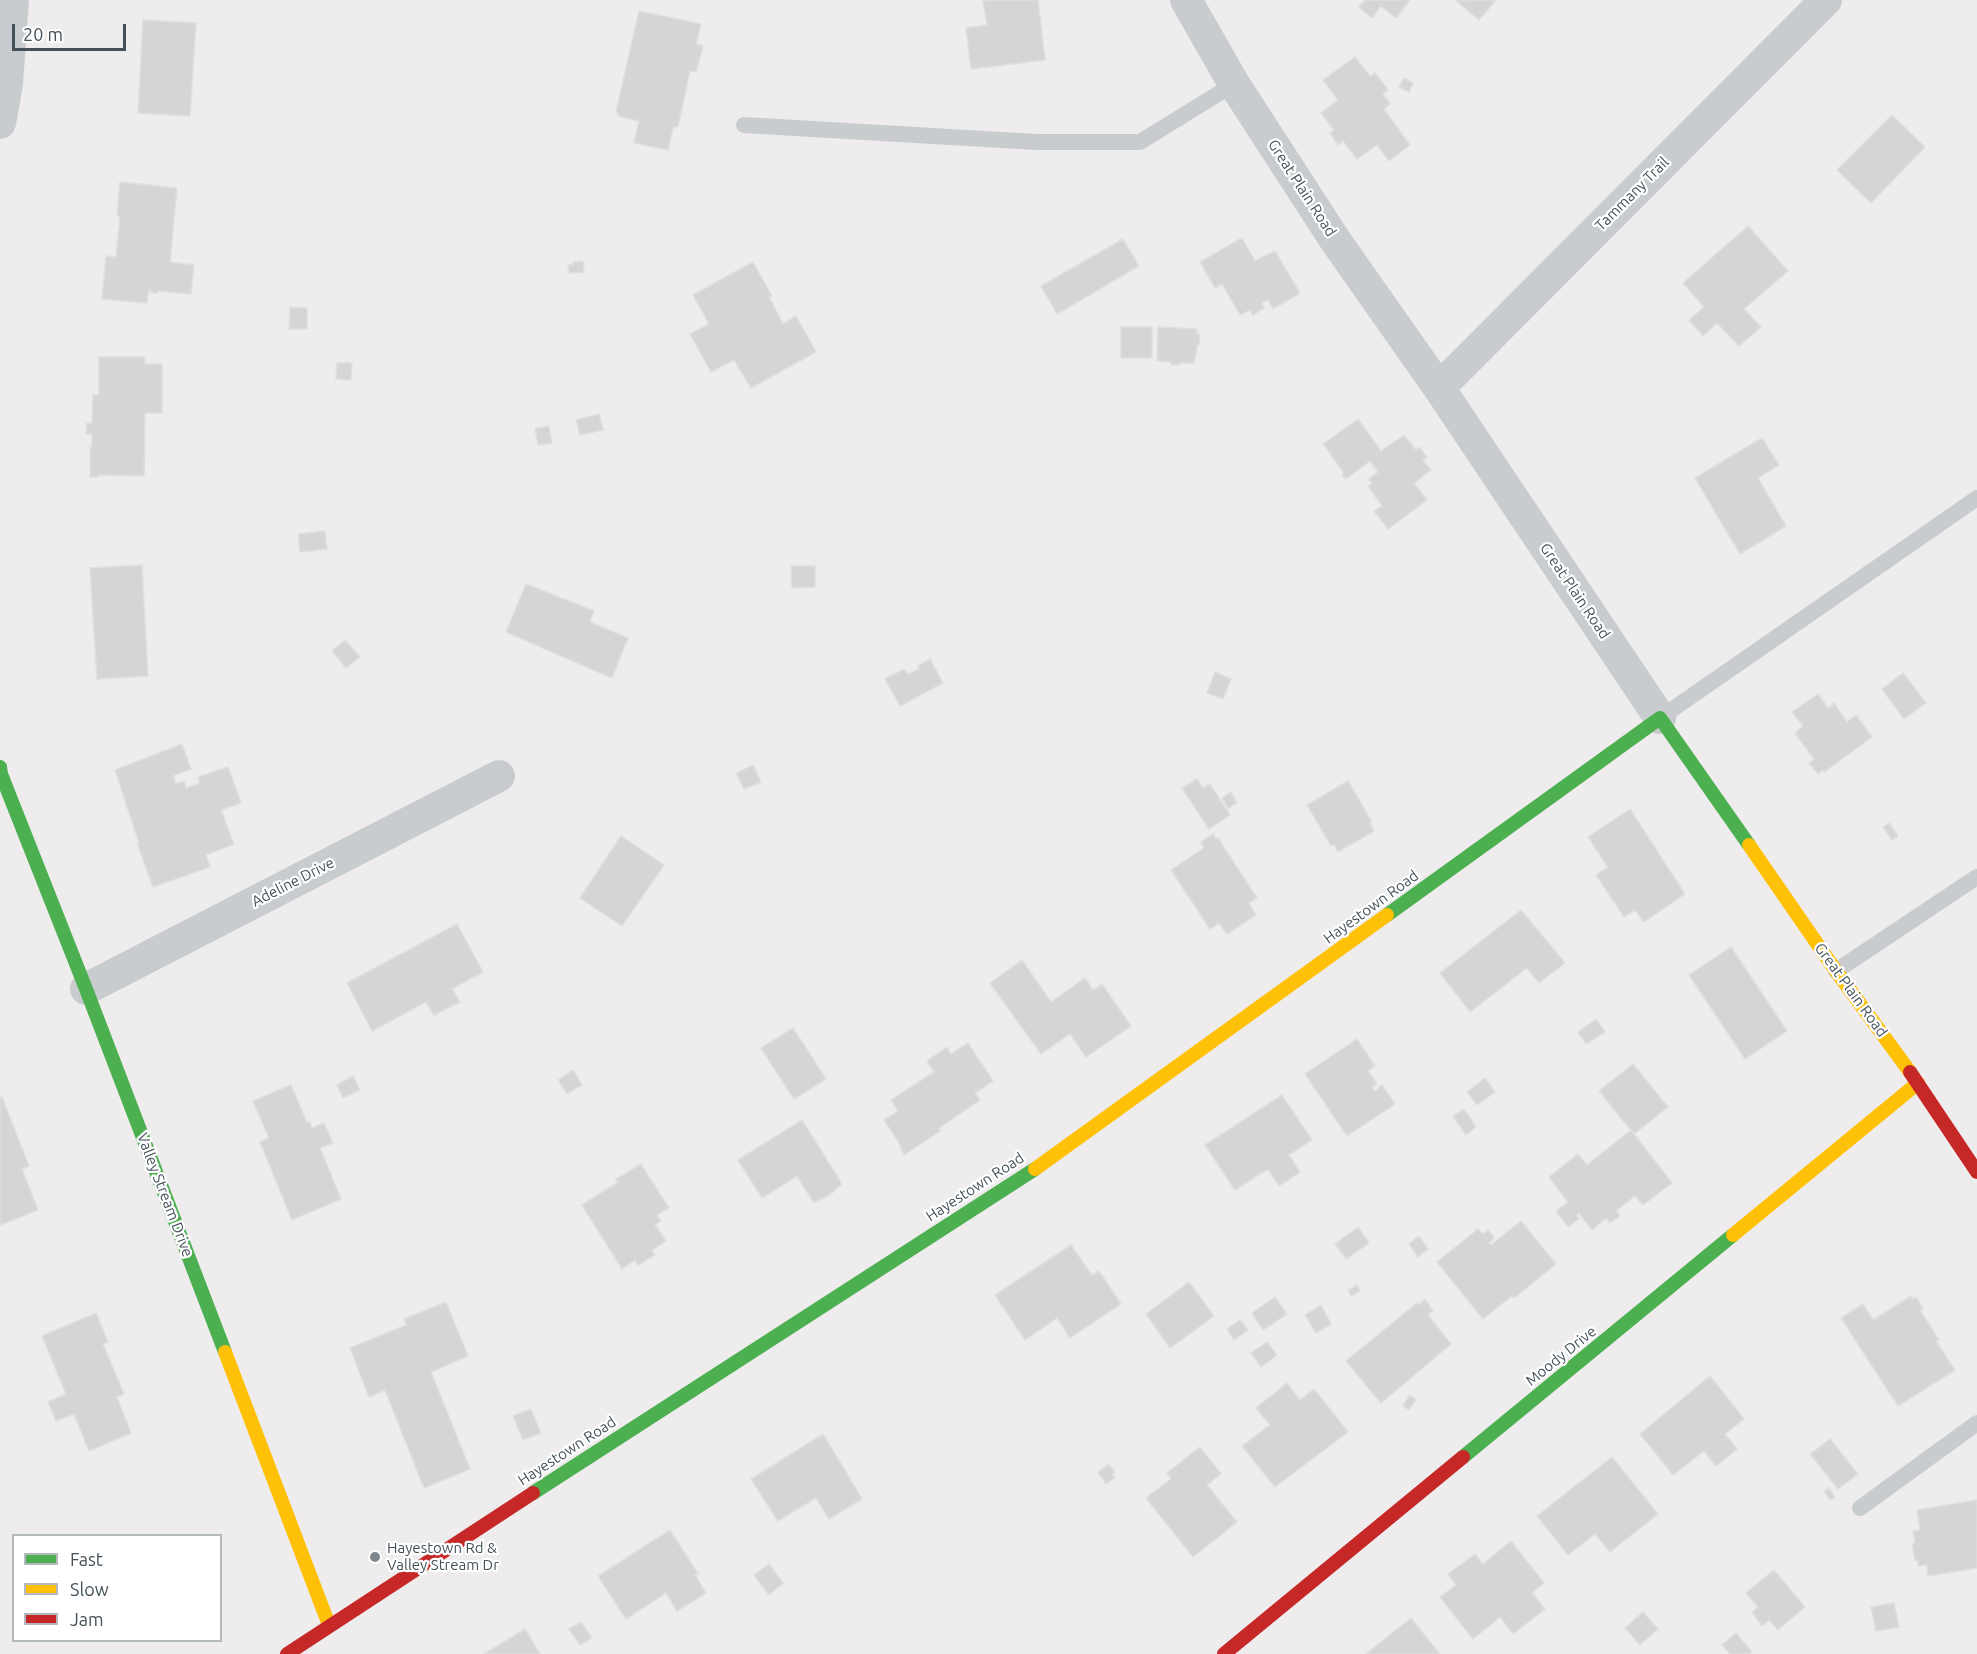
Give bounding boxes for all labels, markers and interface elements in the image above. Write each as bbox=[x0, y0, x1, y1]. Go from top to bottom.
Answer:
scale bar bbox=[15, 12, 129, 50]
text: 20 m bbox=[23, 24, 63, 44]
street label: Great Plain Road bbox=[1264, 136, 1340, 240]
street label: Tammany Trail bbox=[1591, 153, 1673, 235]
street label: Great Plain Road bbox=[1536, 540, 1614, 642]
street label: Adeline Drive bbox=[249, 854, 337, 910]
street label: Hayestown Road bbox=[1320, 867, 1422, 947]
street label: Great Plain Road bbox=[1811, 939, 1891, 1041]
street label: Valley Stream Drive bbox=[133, 1131, 197, 1259]
street label: Hayestown Road bbox=[923, 1149, 1027, 1225]
street label: Moody Drive bbox=[1522, 1322, 1600, 1390]
street label: Hayestown Road bbox=[515, 1413, 619, 1489]
legend bbox=[12, 1534, 222, 1642]
place label: Hayestown Rd & Valley Stream Dr bbox=[387, 1539, 499, 1574]
text: Fast bbox=[70, 1549, 103, 1569]
marker: Hayestown Rd & Valley Stream Dr bbox=[368, 1550, 382, 1564]
text: Slow bbox=[70, 1579, 109, 1599]
text: Jam bbox=[70, 1609, 104, 1629]

